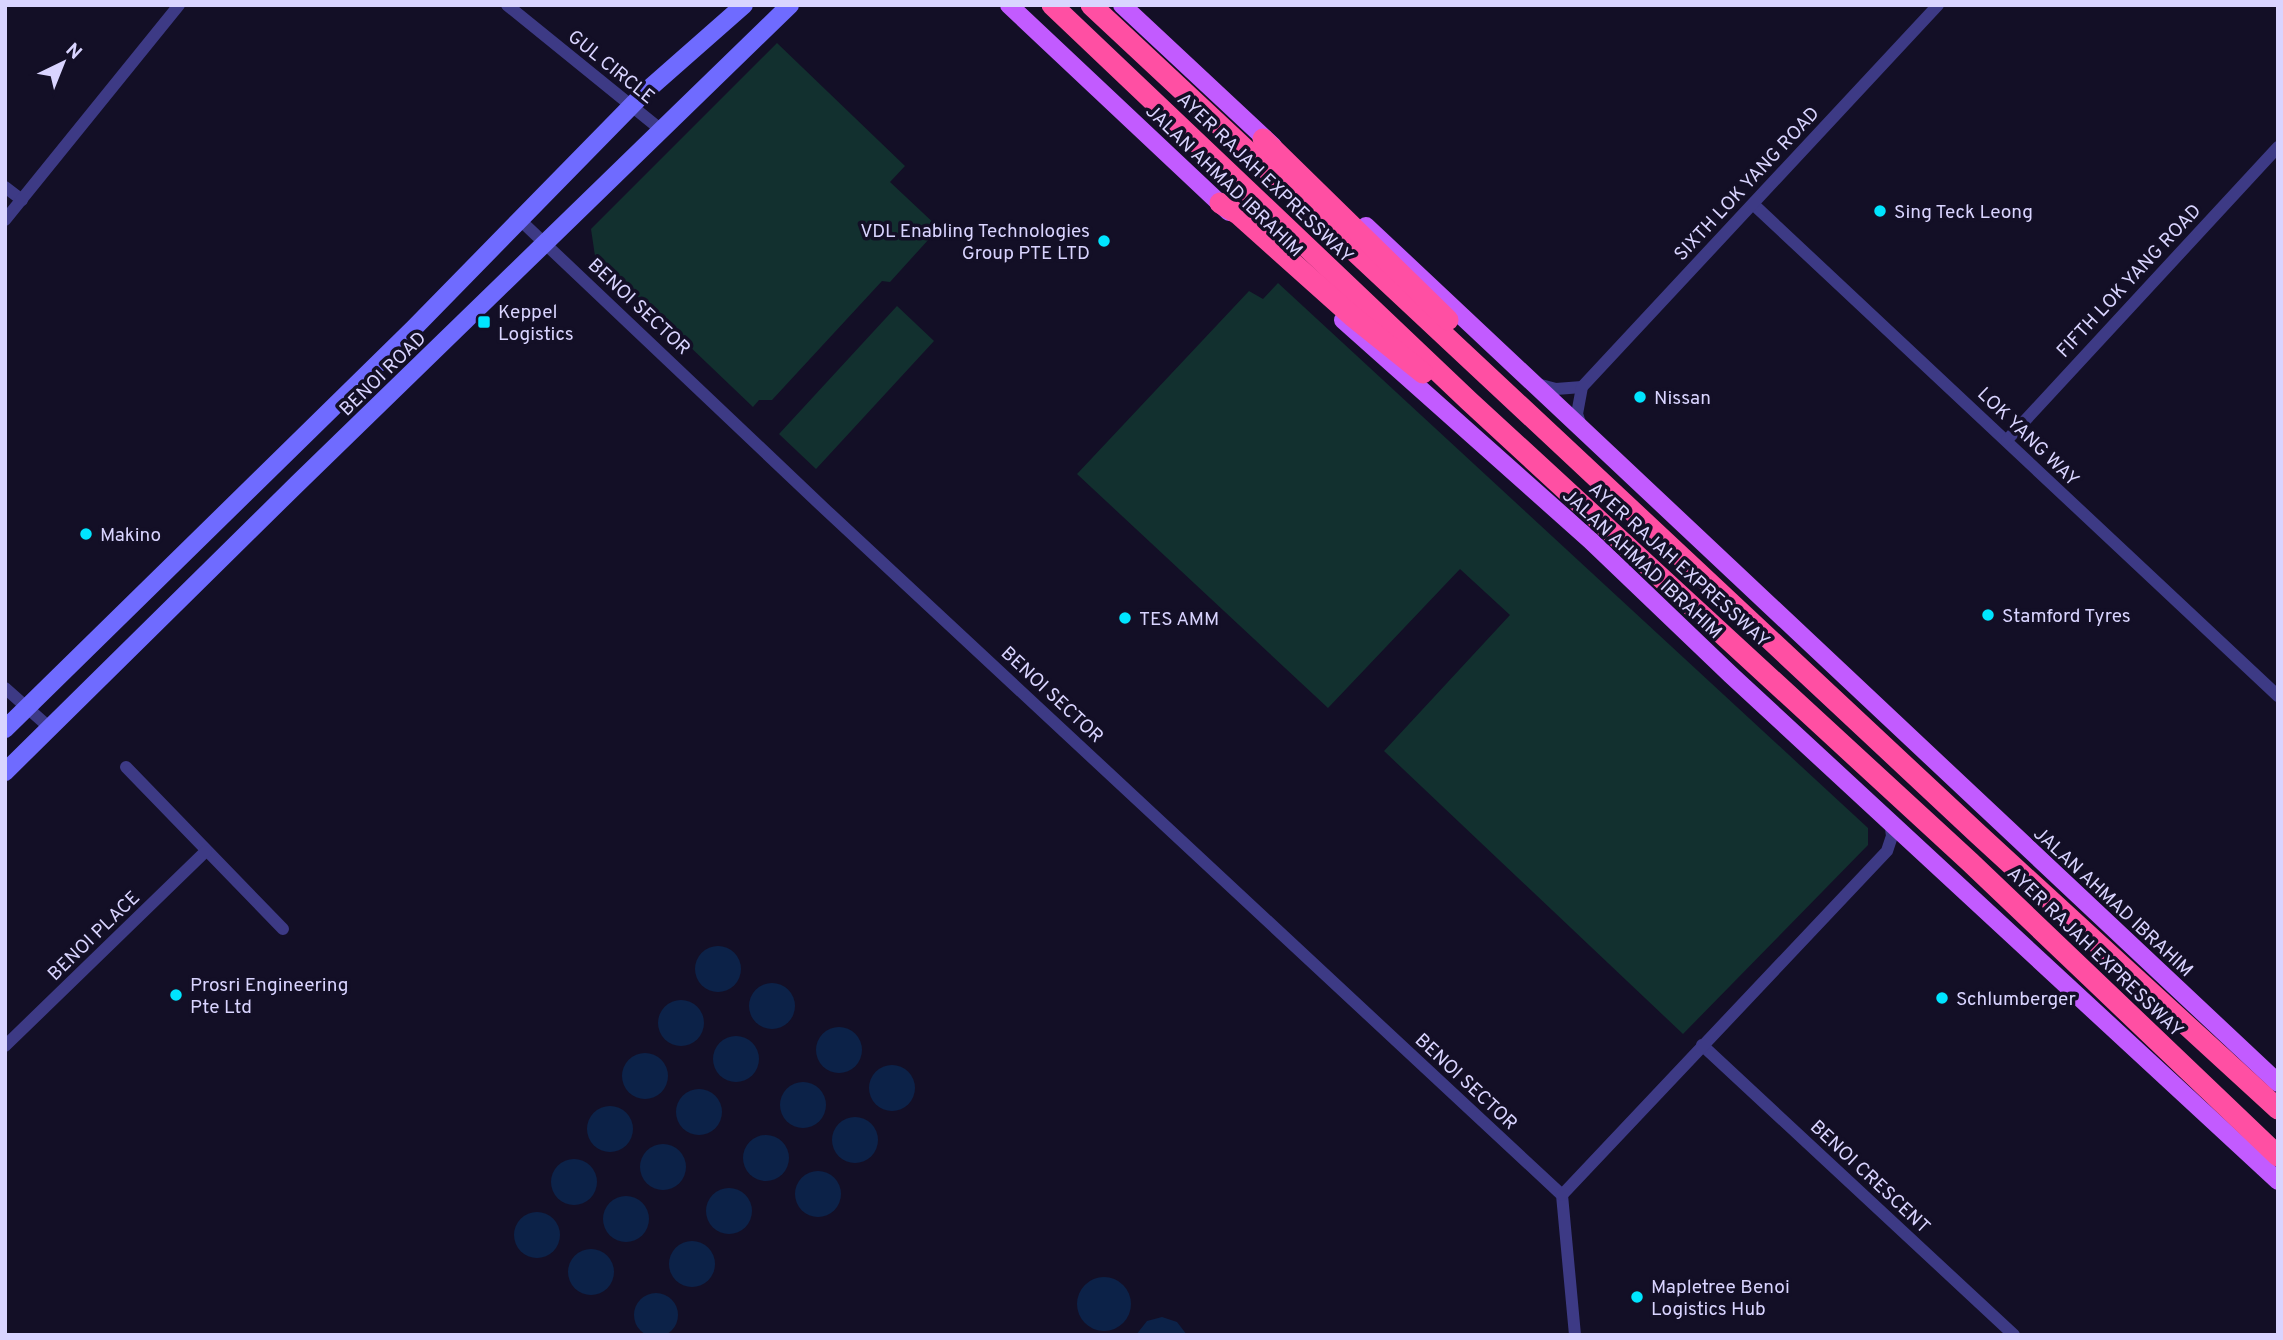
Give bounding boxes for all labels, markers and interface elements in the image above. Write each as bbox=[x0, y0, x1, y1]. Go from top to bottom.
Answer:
street label: GUL CIRCLE bbox=[562, 25, 659, 110]
north arrow bbox=[28, 28, 98, 98]
text: N bbox=[60, 39, 86, 65]
street label: AYER RAJAH EXPRESSWAY bbox=[1171, 88, 1358, 269]
street label: JALAN AHMAD IBRAHIM bbox=[1140, 100, 1307, 263]
street label: SIXTH LOK YANG ROAD bbox=[1670, 102, 1825, 267]
street label: FIFTH LOK YANG ROAD bbox=[2052, 200, 2207, 363]
place label: Sing Teck Leong bbox=[1894, 201, 2033, 225]
marker: Sing Teck Leong bbox=[1872, 203, 1888, 219]
place label: VDL Enabling Technologies Group PTE LTD bbox=[860, 220, 1090, 266]
marker: VDL Enabling Technologies Group PTE LTD bbox=[1096, 233, 1112, 249]
street label: BENOI SECTOR bbox=[582, 254, 695, 361]
place label: Keppel Logistics bbox=[498, 301, 574, 347]
marker: Keppel Logistics bbox=[476, 314, 492, 330]
street label: BENOI ROAD bbox=[335, 327, 432, 422]
street label: LOK YANG WAY bbox=[1972, 383, 2084, 492]
place label: Nissan bbox=[1654, 387, 1711, 411]
marker: Nissan bbox=[1632, 389, 1648, 405]
street label: AYER RAJAH EXPRESSWAY bbox=[1583, 478, 1774, 653]
street label: JALAN AHMAD IBRAHIM bbox=[1557, 484, 1726, 645]
place label: Makino bbox=[100, 524, 161, 548]
marker: Makino bbox=[78, 526, 94, 542]
place label: Stamford Tyres bbox=[2002, 605, 2131, 629]
marker: Stamford Tyres bbox=[1980, 607, 1996, 623]
place label: TES AMM bbox=[1139, 608, 1219, 632]
marker: TES AMM bbox=[1117, 610, 1133, 626]
street label: BENOI SECTOR bbox=[995, 642, 1108, 749]
street label: JALAN AHMAD IBRAHIM bbox=[2028, 822, 2197, 983]
street label: AYER RAJAH EXPRESSWAY bbox=[2001, 862, 2188, 1043]
street label: BENOI PLACE bbox=[43, 886, 146, 986]
place label: Prosri Engineering Pte Ltd bbox=[190, 974, 348, 1020]
marker: Prosri Engineering Pte Ltd bbox=[168, 987, 184, 1003]
place label: Schlumberger bbox=[1956, 988, 2076, 1012]
marker: Schlumberger bbox=[1934, 990, 1950, 1006]
street label: BENOI SECTOR bbox=[1409, 1029, 1522, 1136]
street label: BENOI CRESCENT bbox=[1804, 1116, 1935, 1239]
place label: Mapletree Benoi Logistics Hub bbox=[1651, 1276, 1790, 1322]
marker: Mapletree Benoi Logistics Hub bbox=[1629, 1289, 1645, 1305]

